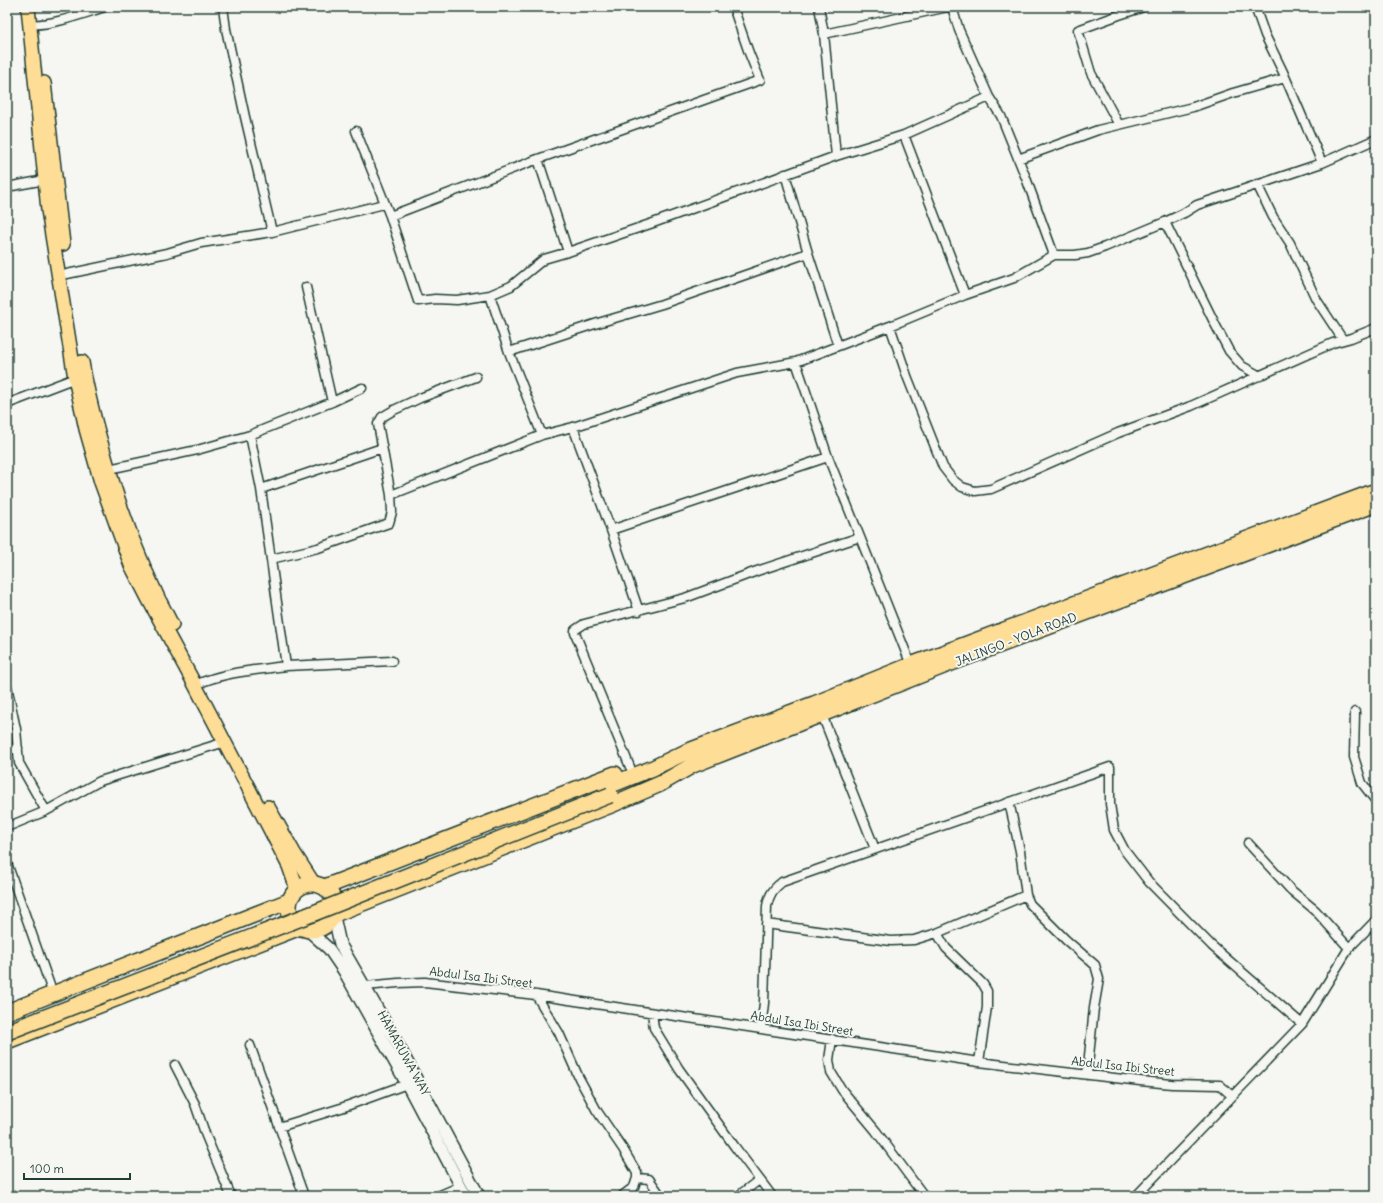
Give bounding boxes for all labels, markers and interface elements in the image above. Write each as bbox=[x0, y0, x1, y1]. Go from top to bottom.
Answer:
street label: JALINGO - YOLA ROAD bbox=[953, 609, 1079, 669]
street label: Abdul Isa Ibi Street bbox=[429, 963, 533, 991]
street label: Abdul Isa Ibi Street bbox=[750, 1007, 854, 1039]
street label: HAMARUWA WAY bbox=[374, 1008, 434, 1099]
street label: Abdul Isa Ibi Street bbox=[1071, 1053, 1175, 1079]
scale bar bbox=[24, 1155, 130, 1181]
text: 100 m bbox=[30, 1161, 64, 1176]

